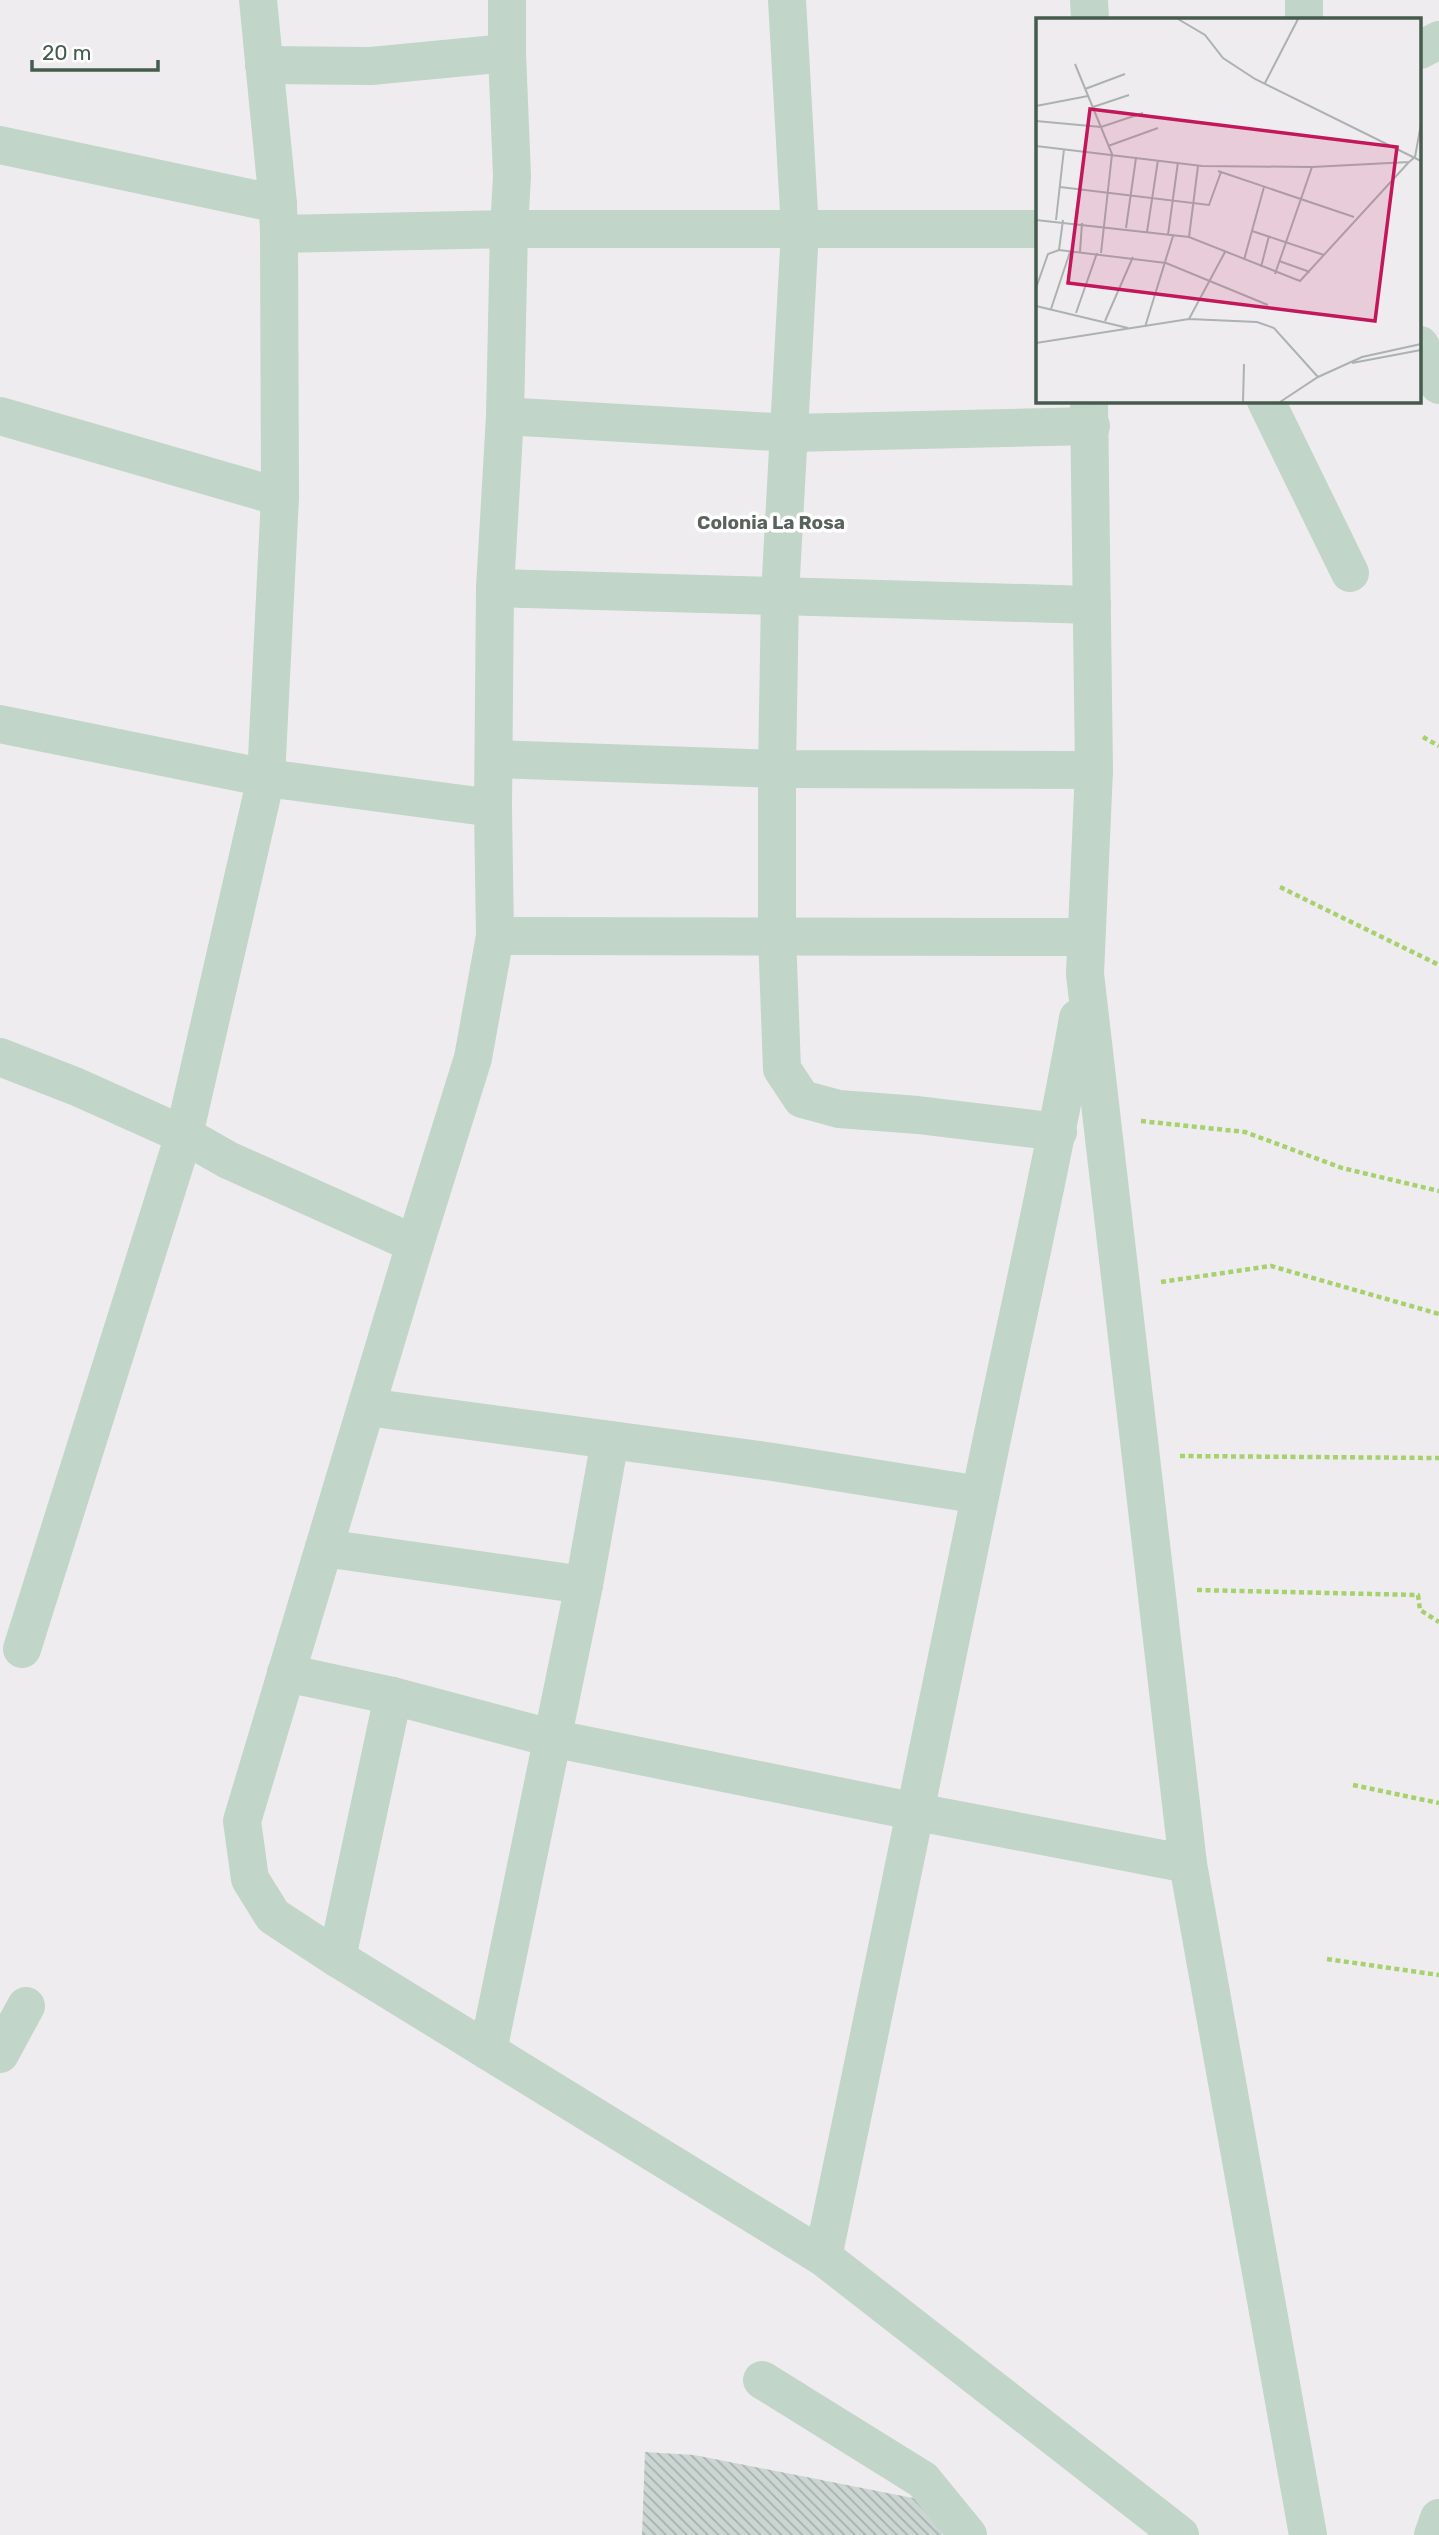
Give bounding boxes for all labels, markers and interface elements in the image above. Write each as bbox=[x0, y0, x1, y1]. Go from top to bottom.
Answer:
inset map bbox=[1036, 18, 1422, 402]
scale bar bbox=[32, 28, 158, 72]
text: 20 m bbox=[42, 40, 91, 65]
district label: Colonia La Rosa bbox=[697, 511, 845, 534]

